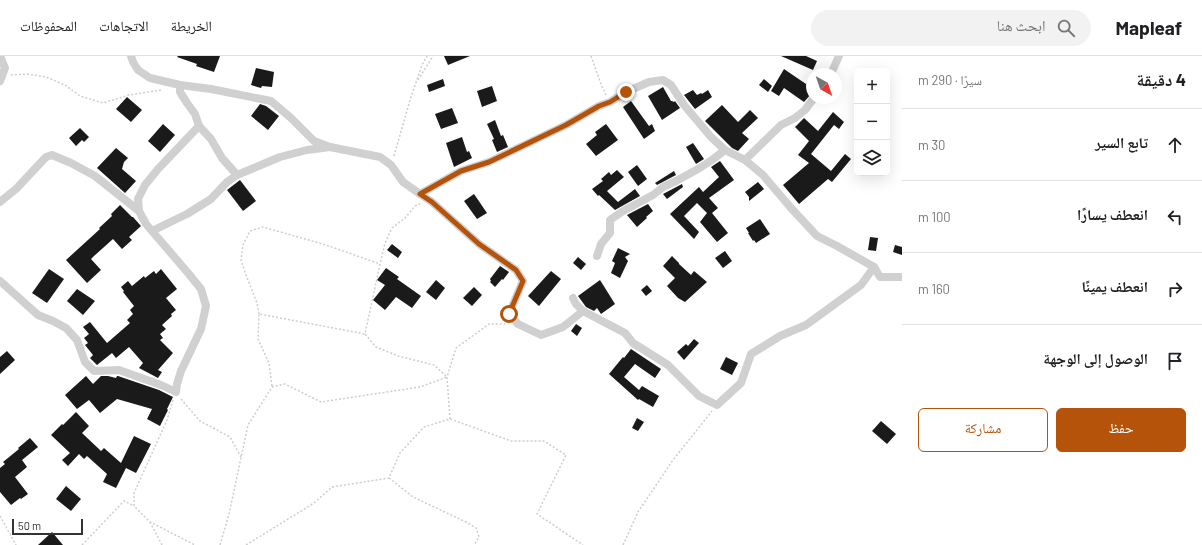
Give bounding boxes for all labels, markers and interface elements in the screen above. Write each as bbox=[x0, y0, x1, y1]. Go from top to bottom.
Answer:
search box bbox=[811, 10, 1091, 46]
text: ابحث هنا bbox=[997, 16, 1045, 34]
text: Mapleaf bbox=[1115, 16, 1182, 39]
text: المحفوظات bbox=[20, 17, 77, 34]
text: الاتجاهات bbox=[99, 17, 149, 34]
text: الخريطة bbox=[171, 17, 212, 34]
icon: search bbox=[1055, 17, 1077, 39]
north arrow bbox=[806, 68, 842, 104]
map controls bbox=[854, 68, 890, 176]
button: + bbox=[854, 68, 890, 104]
text: 4 دقيقة bbox=[1137, 69, 1186, 89]
text: سيرًا · 290 m bbox=[918, 72, 982, 88]
route end bbox=[617, 83, 635, 101]
button: − bbox=[854, 104, 890, 140]
text: تابع السير bbox=[1095, 133, 1148, 151]
icon: ahead bbox=[1164, 134, 1186, 156]
text: 30 m bbox=[918, 137, 945, 153]
button: layers bbox=[854, 140, 890, 176]
text: انعطف يسارًا bbox=[1077, 205, 1148, 223]
icon: left bbox=[1164, 206, 1186, 228]
text: 100 m bbox=[918, 209, 951, 225]
text: انعطف يمينًا bbox=[1081, 277, 1148, 295]
icon: right bbox=[1164, 278, 1186, 300]
text: 160 m bbox=[918, 281, 950, 297]
route start bbox=[500, 305, 518, 323]
text: الوصول إلى الوجهة bbox=[1043, 349, 1148, 367]
icon: arrive bbox=[1164, 350, 1186, 372]
button: مشاركة bbox=[918, 408, 1048, 452]
button: حفظ bbox=[1056, 408, 1186, 452]
scale bar bbox=[12, 517, 83, 536]
text: 50 m bbox=[18, 519, 41, 532]

